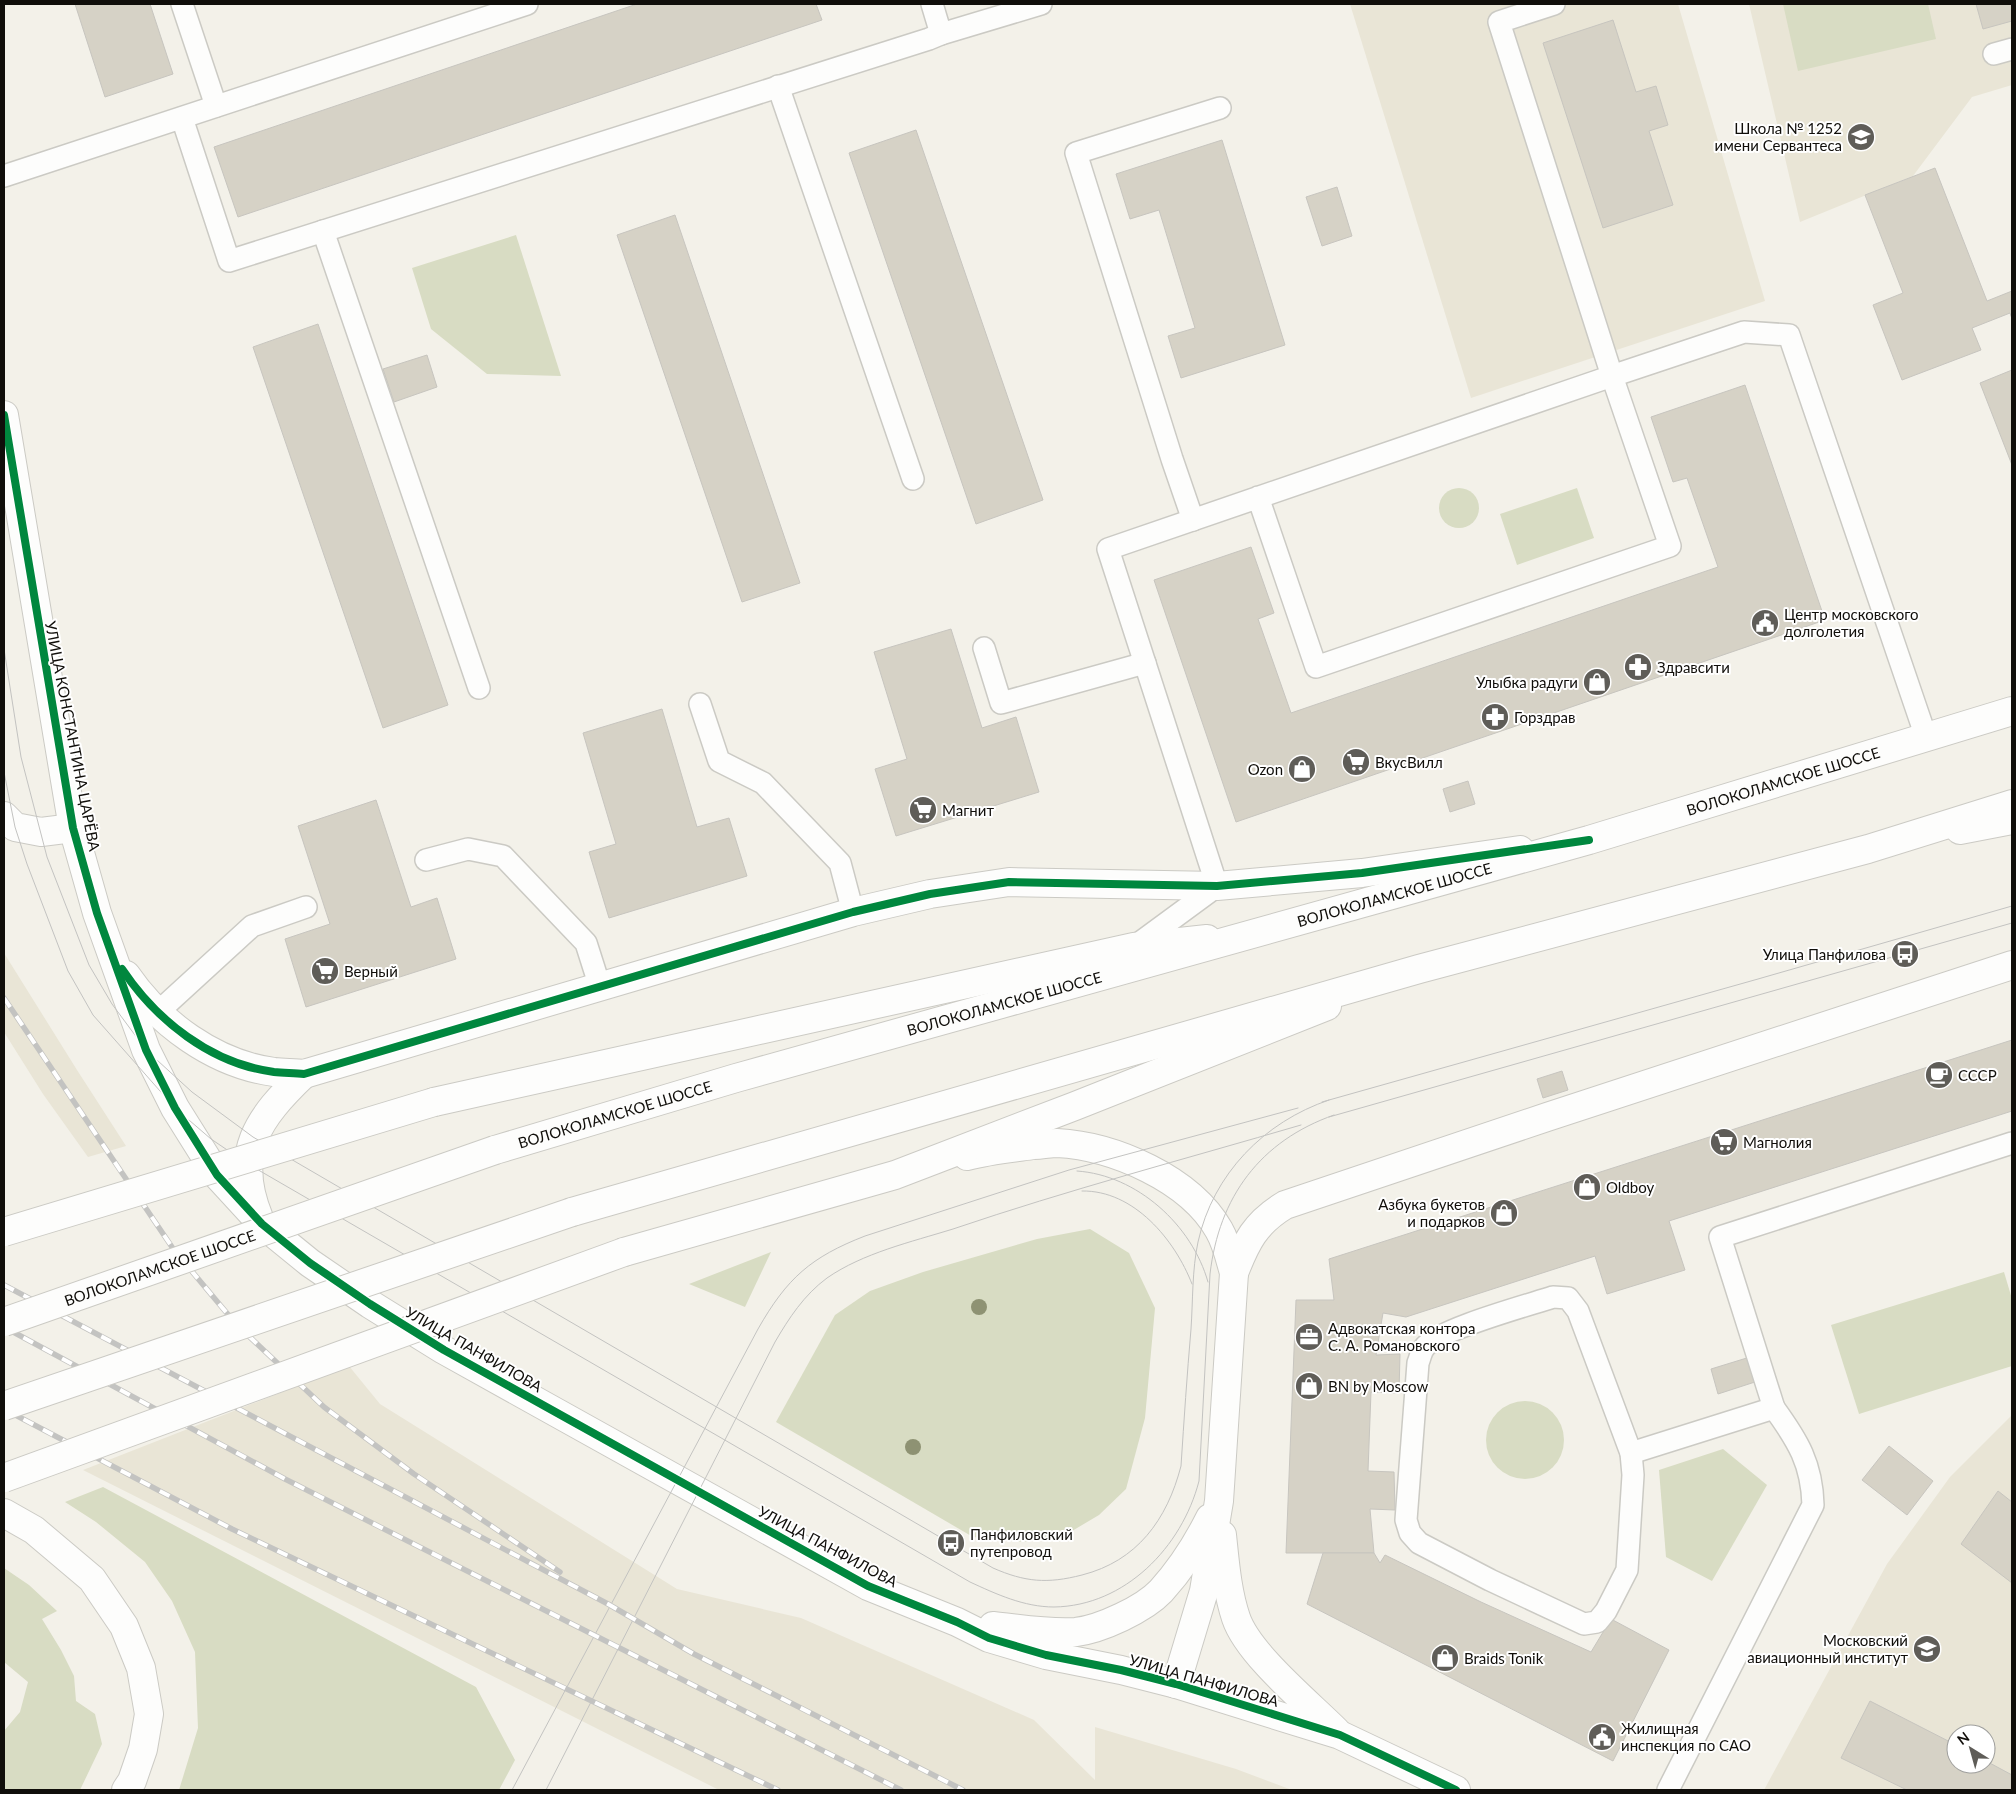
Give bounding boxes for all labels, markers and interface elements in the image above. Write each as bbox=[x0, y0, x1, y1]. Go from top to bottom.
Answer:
place label: Школа № 1252 имени Сервантеса bbox=[1715, 119, 1842, 154]
school or university icon: Школа № 1252 имени Сервантеса bbox=[1846, 122, 1876, 152]
place label: Центр московского долголетия bbox=[1784, 605, 1919, 640]
public building icon: Центр московского долголетия bbox=[1750, 608, 1780, 638]
street label: УЛИЦА КОНСТАНТИНА ЦАРЁВА bbox=[42, 619, 104, 853]
pharmacy icon: Здравсити bbox=[1623, 652, 1653, 682]
place label: Здравсити bbox=[1657, 658, 1730, 676]
shop icon: Улыбка радуги bbox=[1582, 667, 1612, 697]
place label: Улыбка радуги bbox=[1476, 673, 1578, 691]
pharmacy icon: Горздрав bbox=[1480, 702, 1510, 732]
place label: Горздрав bbox=[1514, 708, 1576, 726]
street label: ВОЛОКОЛАМСКОЕ ШОССЕ bbox=[1684, 743, 1882, 819]
supermarket icon: ВкусВилл bbox=[1341, 747, 1371, 777]
place label: ВкусВилл bbox=[1375, 753, 1443, 771]
shop icon: Ozon bbox=[1287, 754, 1317, 784]
place label: Ozon bbox=[1248, 760, 1283, 778]
supermarket icon: Магнит bbox=[908, 795, 938, 825]
place label: Магнит bbox=[942, 801, 994, 819]
street label: ВОЛОКОЛАМСКОЕ ШОССЕ bbox=[1295, 859, 1494, 930]
bus stop icon: Улица Панфилова bbox=[1890, 939, 1920, 969]
place label: Улица Панфилова bbox=[1763, 945, 1886, 963]
supermarket icon: Верный bbox=[310, 956, 340, 986]
place label: Верный bbox=[344, 962, 398, 980]
street label: ВОЛОКОЛАМСКОЕ ШОССЕ bbox=[905, 967, 1104, 1039]
cafe icon: СССР bbox=[1924, 1060, 1954, 1090]
place label: СССР bbox=[1958, 1066, 1997, 1084]
street label: ВОЛОКОЛАМСКОЕ ШОССЕ bbox=[516, 1077, 714, 1152]
supermarket icon: Магнолия bbox=[1709, 1127, 1739, 1157]
place label: Магнолия bbox=[1743, 1133, 1812, 1151]
shop icon: Oldboy bbox=[1572, 1172, 1602, 1202]
place label: Oldboy bbox=[1606, 1178, 1654, 1196]
place label: Азбука букетов и подарков bbox=[1378, 1195, 1485, 1230]
shop icon: Азбука букетов и подарков bbox=[1489, 1198, 1519, 1228]
street label: ВОЛОКОЛАМСКОЕ ШОССЕ bbox=[62, 1226, 258, 1309]
street label: УЛИЦА ПАНФИЛОВА bbox=[402, 1302, 546, 1396]
place label: Адвокатская контора С. А. Романовского bbox=[1328, 1319, 1475, 1354]
office icon: Адвокатская контора С. А. Романовского bbox=[1294, 1322, 1324, 1352]
shop icon: BN by Moscow bbox=[1294, 1371, 1324, 1401]
place label: BN by Moscow bbox=[1328, 1377, 1429, 1395]
street label: УЛИЦА ПАНФИЛОВА bbox=[755, 1502, 901, 1591]
place label: Панфиловский путепровод bbox=[970, 1525, 1073, 1560]
bus stop icon: Панфиловский путепровод bbox=[936, 1528, 966, 1558]
place label: Московский авиационный институт bbox=[1747, 1631, 1908, 1666]
school or university icon: Московский авиационный институт bbox=[1912, 1634, 1942, 1664]
shop icon: Braids Tonik bbox=[1430, 1643, 1460, 1673]
place label: Braids Tonik bbox=[1464, 1649, 1544, 1667]
street label: УЛИЦА ПАНФИЛОВА bbox=[1127, 1650, 1282, 1710]
place label: Жилищная инспекция по САО bbox=[1621, 1719, 1751, 1754]
public building icon: Жилищная инспекция по САО bbox=[1587, 1722, 1617, 1752]
north arrow bbox=[1946, 1724, 1996, 1774]
text: N bbox=[1953, 1728, 1972, 1748]

